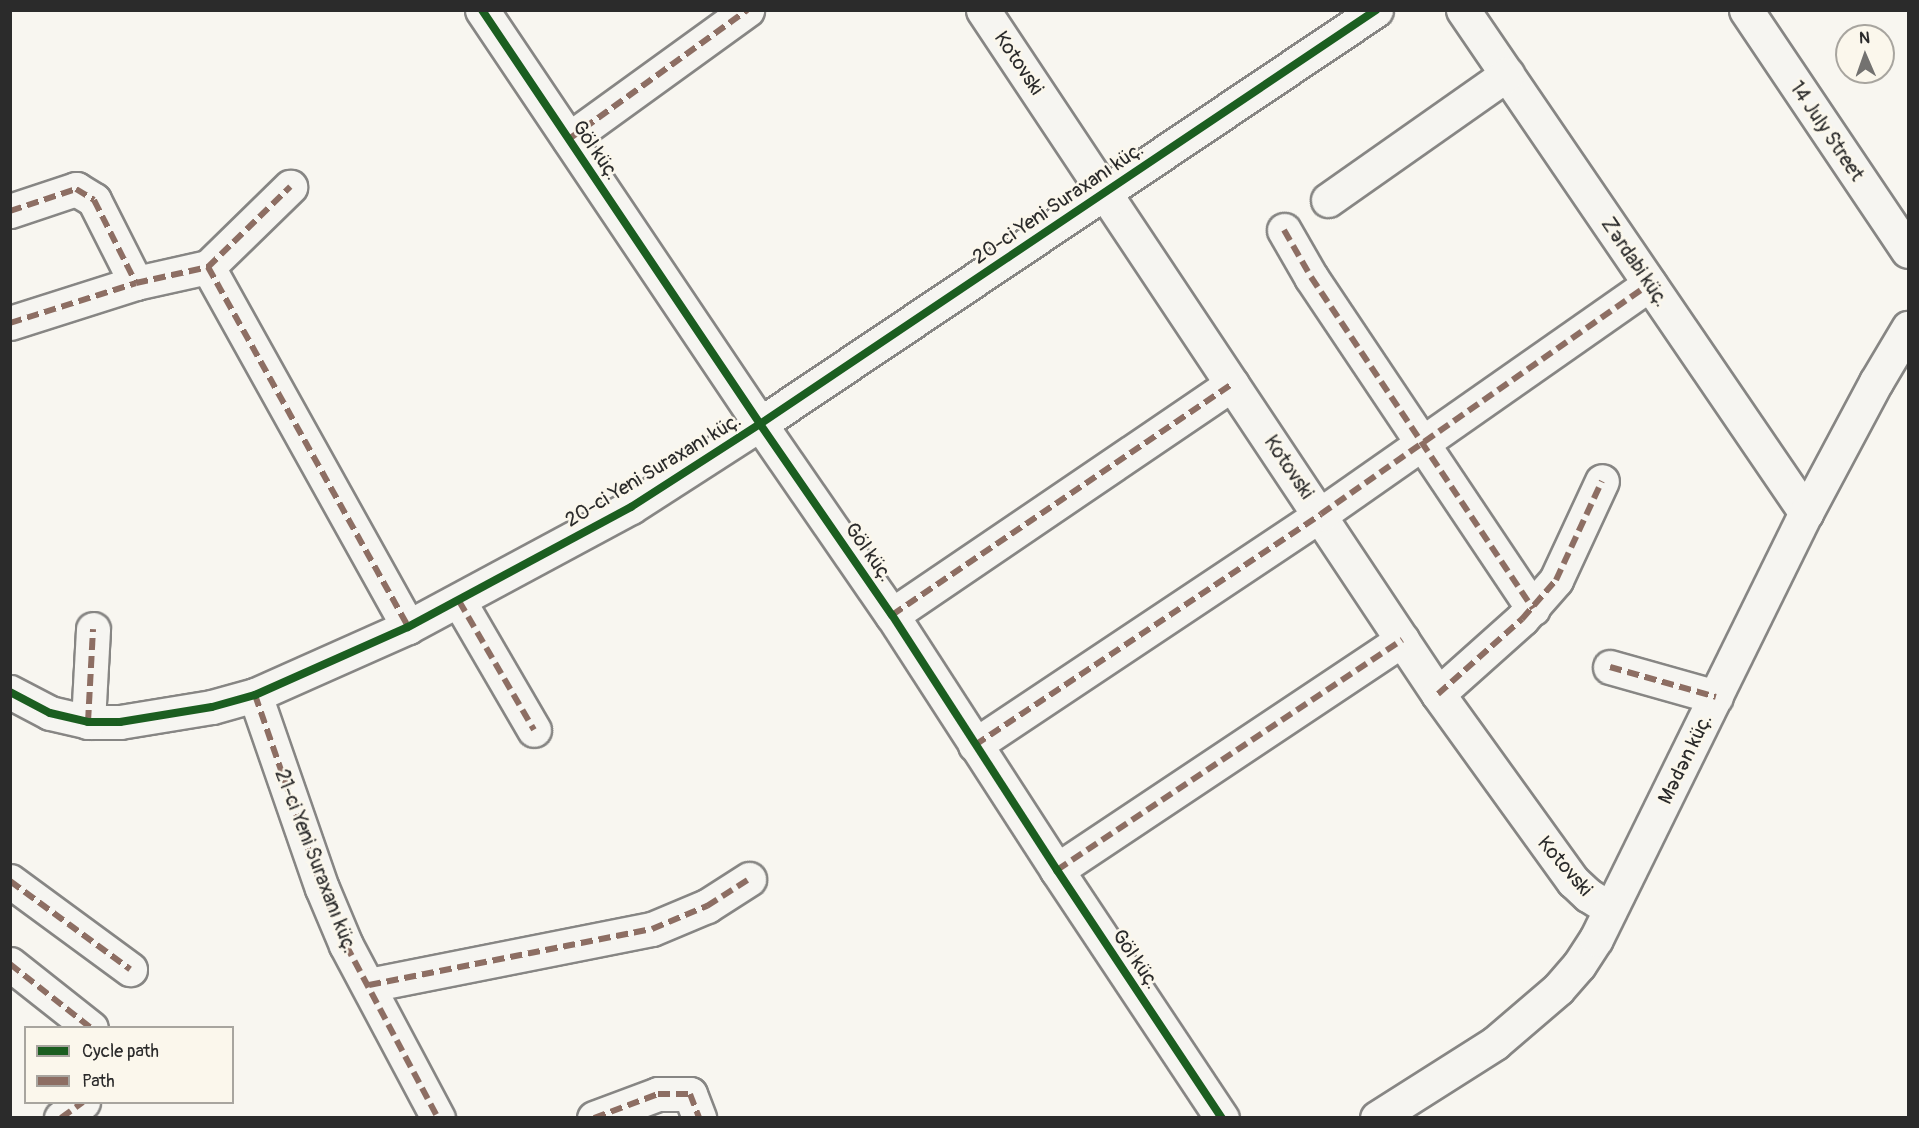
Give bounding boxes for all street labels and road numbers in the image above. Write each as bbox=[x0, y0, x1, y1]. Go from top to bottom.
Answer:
street label: Kotovski bbox=[989, 27, 1049, 99]
street label: 14 July Street bbox=[1785, 77, 1869, 185]
street label: Göl küç. bbox=[567, 116, 625, 184]
street label: 20-ci Yeni Suraxanı küç. bbox=[968, 137, 1148, 269]
street label: Zərdabi küç. bbox=[1596, 213, 1674, 311]
street label: 20-ci Yeni Suraxanı küç. bbox=[561, 408, 745, 532]
street label: Kotovski bbox=[1259, 431, 1319, 503]
street label: Göl küç. bbox=[840, 518, 898, 586]
street label: Mədən küç. bbox=[1653, 710, 1717, 808]
street label: 21-ci Yeni Suraxanı küç. bbox=[270, 766, 362, 956]
street label: Kotovski bbox=[1533, 831, 1597, 901]
street label: Göl küç. bbox=[1107, 925, 1165, 993]

